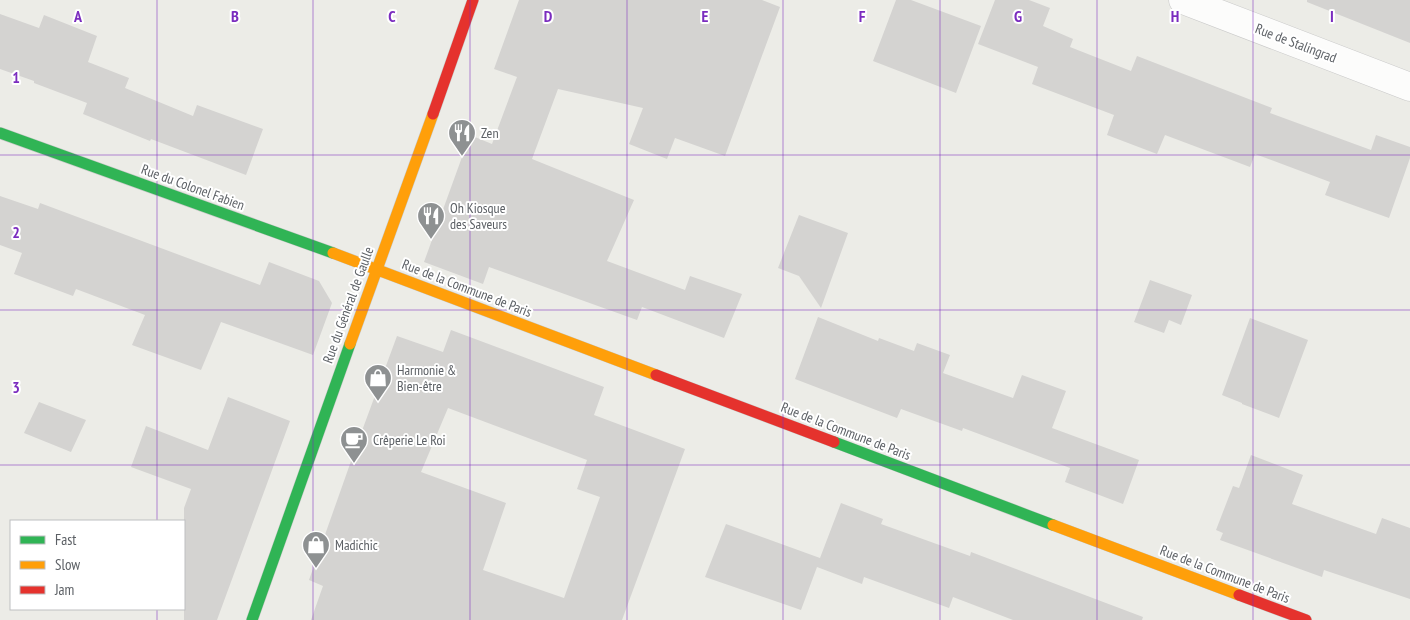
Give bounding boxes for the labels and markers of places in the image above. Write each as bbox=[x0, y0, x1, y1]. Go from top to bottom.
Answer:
restaurant icon: Zen bbox=[447, 118, 477, 157]
place label: Zen bbox=[481, 124, 499, 142]
place label: Oh Kiosque des Saveurs bbox=[450, 199, 507, 233]
restaurant icon: Oh Kiosque des Saveurs bbox=[416, 201, 446, 240]
place label: Harmonie & Bien-être bbox=[397, 361, 456, 395]
shop icon: Harmonie & Bien-être bbox=[363, 363, 393, 402]
cafe icon: Crêperie Le Roi bbox=[339, 425, 369, 464]
place label: Crêperie Le Roi bbox=[373, 431, 446, 449]
shop icon: Madichic bbox=[301, 530, 331, 569]
place label: Madichic bbox=[335, 536, 378, 554]

